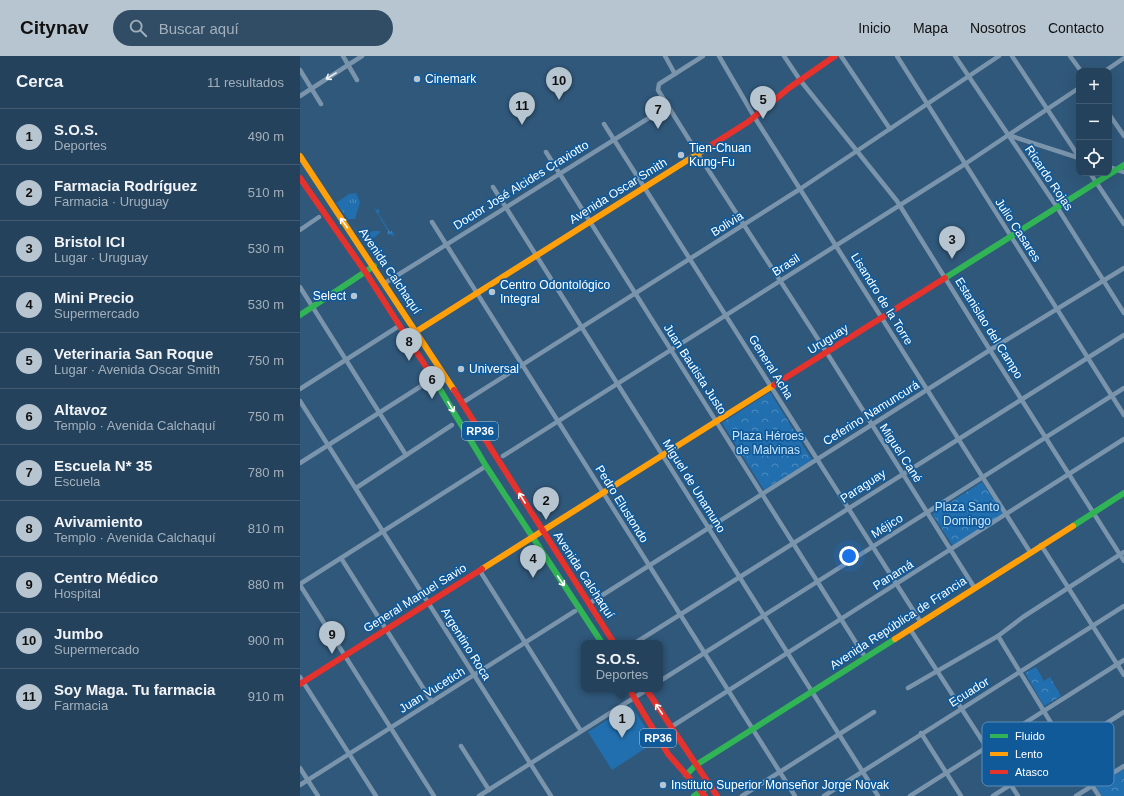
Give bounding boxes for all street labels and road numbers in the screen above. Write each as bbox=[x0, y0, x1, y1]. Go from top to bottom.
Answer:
street label: Doctor José Alcides Craviotto bbox=[451, 137, 591, 232]
street label: Ricardo Rojas bbox=[1022, 143, 1076, 213]
street label: Avenida Oscar Smith bbox=[567, 155, 669, 227]
street label: Julio Casares bbox=[992, 196, 1044, 264]
street label: Bolivia bbox=[708, 209, 746, 239]
street label: Avenida Calchaquí bbox=[356, 225, 424, 317]
street label: Lisandro de la Torre bbox=[848, 250, 916, 348]
street label: Brasil bbox=[770, 251, 802, 279]
street label: Estanislao del Campo bbox=[952, 275, 1026, 381]
street label: Juan Bautista Justo bbox=[661, 321, 730, 417]
street label: Uruguay bbox=[805, 321, 851, 357]
street label: General Acha bbox=[746, 332, 796, 402]
street label: Ceferino Namuncurá bbox=[820, 378, 922, 448]
street label: Miguel Cané bbox=[877, 421, 925, 485]
road number: RP36 bbox=[462, 422, 498, 440]
street label: Miguel de Unamuno bbox=[660, 437, 729, 536]
street label: Pedro Elustondo bbox=[593, 463, 652, 546]
street label: Paraguay bbox=[838, 466, 888, 506]
street label: Méjico bbox=[869, 511, 906, 541]
street label: Avenida Calchaquí bbox=[551, 529, 618, 622]
street label: Panamá bbox=[870, 557, 916, 593]
street label: General Manuel Savio bbox=[361, 560, 469, 635]
street label: Avenida República de Francia bbox=[827, 573, 969, 672]
street label: Argentino Roca bbox=[438, 605, 494, 683]
street label: Juan Vucetich bbox=[397, 664, 467, 716]
street label: Ecuador bbox=[946, 674, 992, 710]
road number: RP36 bbox=[640, 729, 676, 747]

